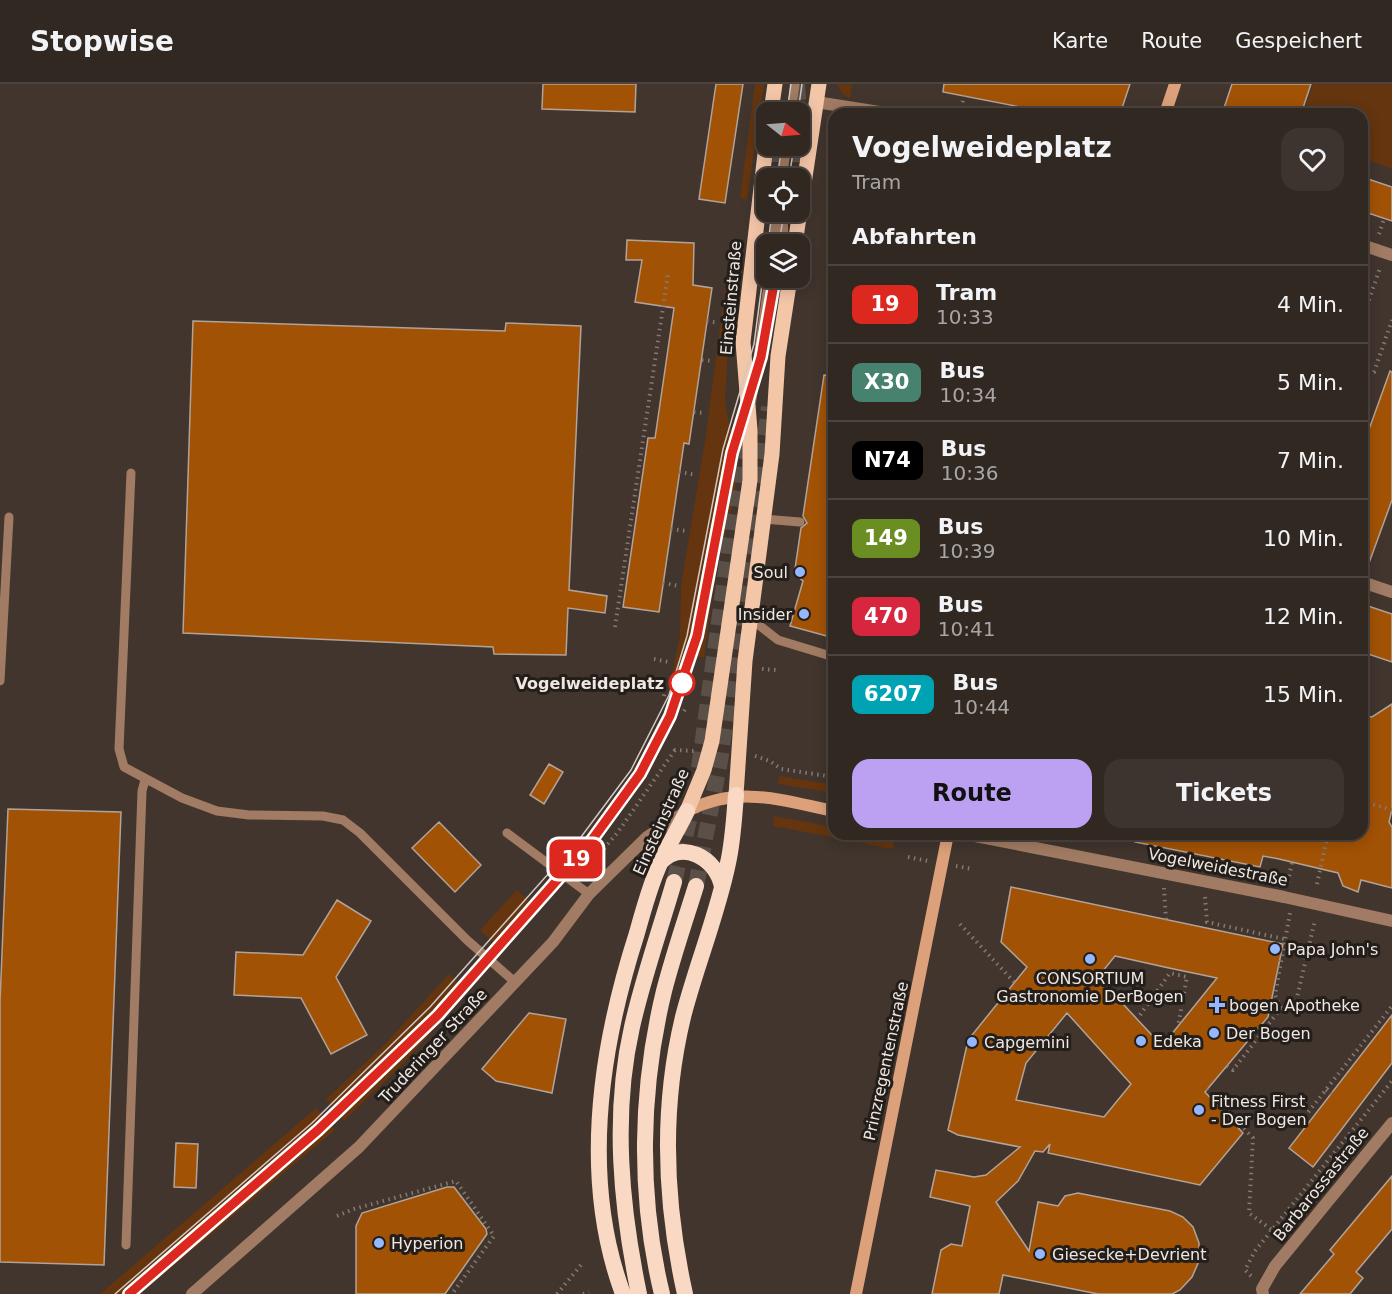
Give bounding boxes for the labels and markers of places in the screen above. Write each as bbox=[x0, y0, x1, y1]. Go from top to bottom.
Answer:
place label: Soul bbox=[753, 563, 788, 582]
marker: Soul bbox=[793, 565, 807, 579]
place label: Insider bbox=[738, 605, 792, 624]
marker: Insider bbox=[797, 607, 811, 621]
marker: Vogelweideplatz bbox=[669, 670, 695, 696]
place label: Vogelweideplatz bbox=[516, 674, 664, 693]
place label: Papa John's bbox=[1287, 940, 1378, 959]
marker: Papa John's bbox=[1268, 942, 1282, 956]
marker: CONSORTIUM Gastronomie DerBogen bbox=[1083, 952, 1097, 966]
place label: CONSORTIUM Gastronomie DerBogen bbox=[996, 969, 1184, 1006]
place label: bogen Apotheke bbox=[1229, 996, 1360, 1015]
marker: bogen Apotheke bbox=[1210, 998, 1224, 1012]
place label: Der Bogen bbox=[1226, 1024, 1311, 1043]
marker: Der Bogen bbox=[1207, 1026, 1221, 1040]
place label: Edeka bbox=[1153, 1032, 1202, 1051]
place label: Capgemini bbox=[984, 1033, 1070, 1052]
marker: Edeka bbox=[1134, 1034, 1148, 1048]
marker: Capgemini bbox=[965, 1035, 979, 1049]
place label: Fitness First - Der Bogen bbox=[1211, 1092, 1307, 1129]
marker: Fitness First - Der Bogen bbox=[1192, 1103, 1206, 1117]
place label: Hyperion bbox=[391, 1234, 463, 1253]
marker: Hyperion bbox=[372, 1236, 386, 1250]
place label: Giesecke+Devrient bbox=[1052, 1245, 1207, 1264]
marker: Giesecke+Devrient bbox=[1033, 1247, 1047, 1261]

